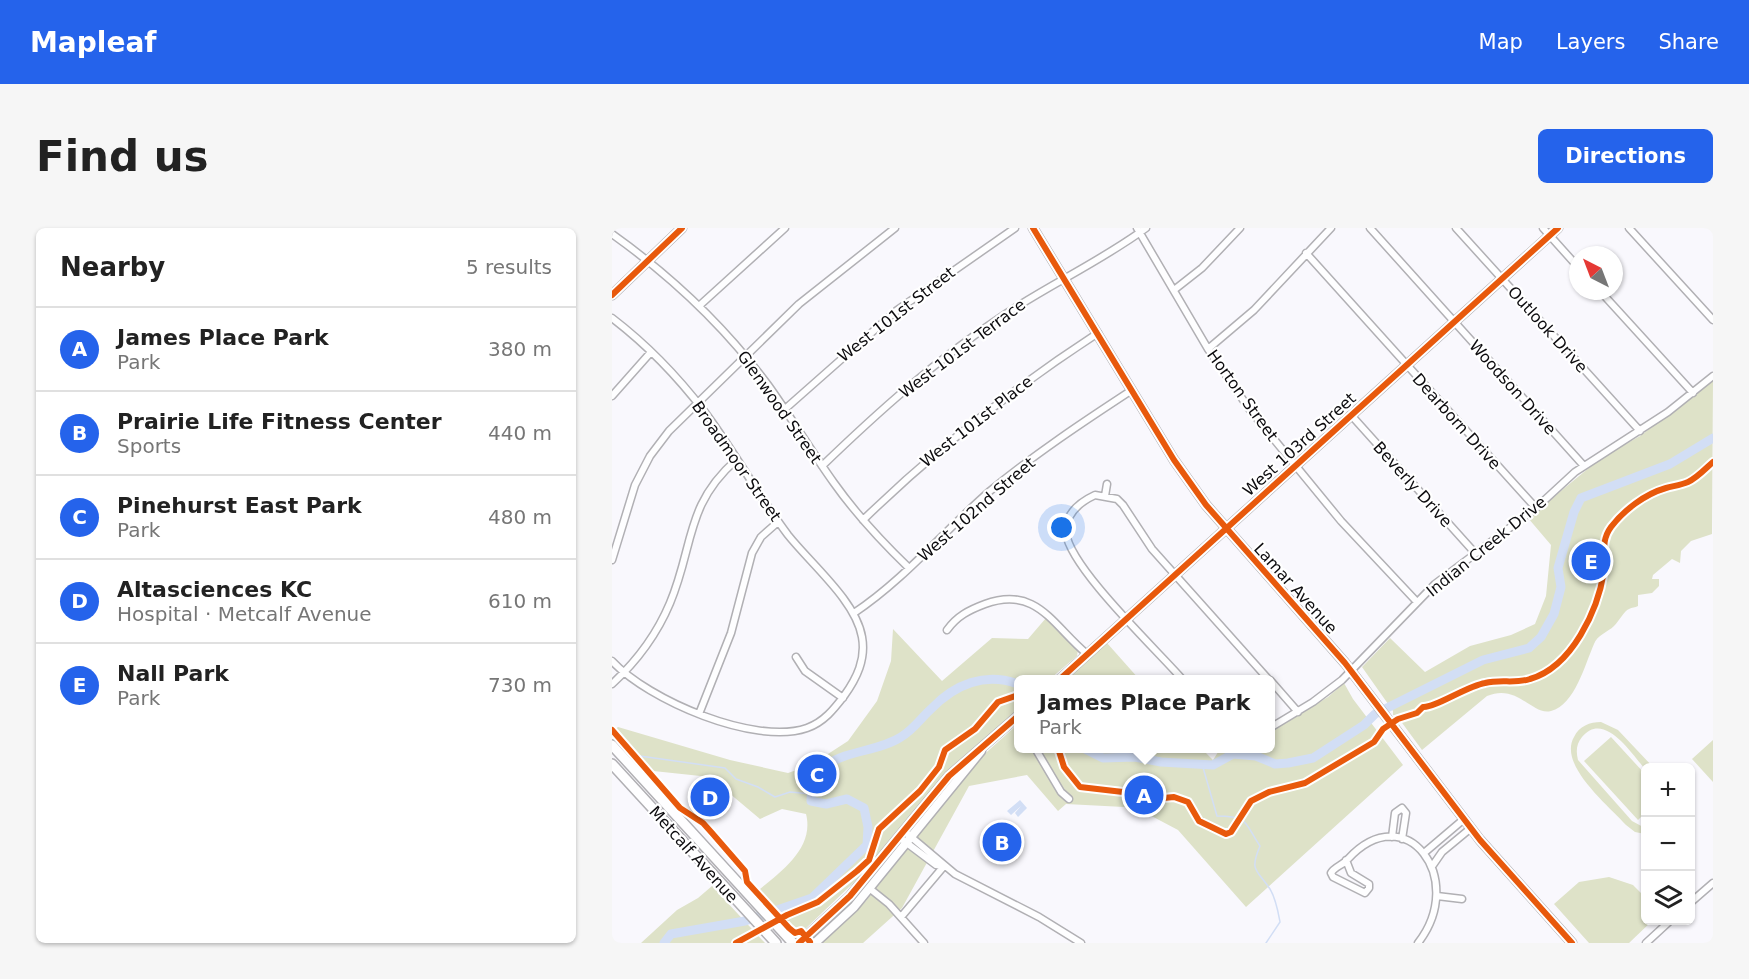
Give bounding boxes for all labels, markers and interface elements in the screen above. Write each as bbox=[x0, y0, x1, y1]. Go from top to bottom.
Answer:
text: Mapleaf bbox=[30, 26, 156, 59]
text: Map bbox=[1479, 30, 1523, 54]
text: Layers bbox=[1556, 30, 1625, 54]
text: Share bbox=[1658, 30, 1719, 54]
button: Directions bbox=[1538, 129, 1713, 183]
text: Find us bbox=[36, 132, 209, 181]
north arrow bbox=[1569, 246, 1623, 300]
text: Nearby bbox=[60, 252, 165, 282]
text: 5 results bbox=[466, 255, 552, 279]
street label: West 101st Street bbox=[834, 263, 959, 366]
street label: Outlook Drive bbox=[1504, 282, 1592, 377]
street label: West 101st Terrace bbox=[896, 295, 1029, 402]
text: James Place Park bbox=[117, 325, 329, 350]
street label: Woodson Drive bbox=[1465, 336, 1560, 439]
text: A bbox=[72, 337, 87, 361]
text: 380 m bbox=[488, 337, 552, 361]
street label: Horton Street bbox=[1203, 346, 1282, 445]
street label: Glenwood Street bbox=[734, 347, 826, 467]
text: Park bbox=[117, 350, 160, 374]
street label: Dearborn Drive bbox=[1409, 369, 1505, 473]
street label: West 101st Place bbox=[916, 372, 1036, 471]
street label: West 103rd Street bbox=[1239, 389, 1360, 500]
street label: Broadmoor Street bbox=[688, 398, 785, 525]
text: Prairie Life Fitness Center bbox=[117, 409, 442, 434]
text: B bbox=[72, 421, 87, 445]
text: 440 m bbox=[488, 421, 552, 445]
text: Sports bbox=[117, 434, 181, 458]
street label: Beverly Drive bbox=[1369, 438, 1456, 531]
street label: West 102nd Street bbox=[914, 453, 1039, 565]
street label: Indian Creek Drive bbox=[1423, 492, 1550, 601]
text: Pinehurst East Park bbox=[117, 493, 362, 518]
text: C bbox=[72, 505, 87, 529]
text: 480 m bbox=[488, 505, 552, 529]
your location bbox=[1047, 513, 1076, 542]
text: Park bbox=[117, 518, 160, 542]
pin: E bbox=[1572, 538, 1610, 584]
street label: Lamar Avenue bbox=[1250, 539, 1341, 638]
text: Altasciences KC bbox=[117, 577, 312, 602]
text: D bbox=[71, 589, 88, 613]
text: 610 m bbox=[488, 589, 552, 613]
text: Hospital · Metcalf Avenue bbox=[117, 602, 372, 626]
text: Nall Park bbox=[117, 661, 229, 686]
text: E bbox=[73, 673, 86, 697]
text: 730 m bbox=[488, 673, 552, 697]
popup bbox=[1014, 675, 1275, 753]
text: Park bbox=[117, 686, 160, 710]
text: James Place Park bbox=[1039, 690, 1250, 715]
text: Park bbox=[1039, 715, 1082, 739]
pin: C bbox=[798, 752, 836, 796]
map controls bbox=[1641, 763, 1695, 925]
button: + bbox=[1641, 763, 1695, 817]
pin: A bbox=[1124, 772, 1164, 818]
pin: D bbox=[690, 774, 730, 820]
street label: Metcalf Avenue bbox=[645, 802, 742, 906]
button: − bbox=[1641, 817, 1695, 871]
pin: B bbox=[982, 820, 1022, 864]
button: layers bbox=[1641, 871, 1695, 925]

